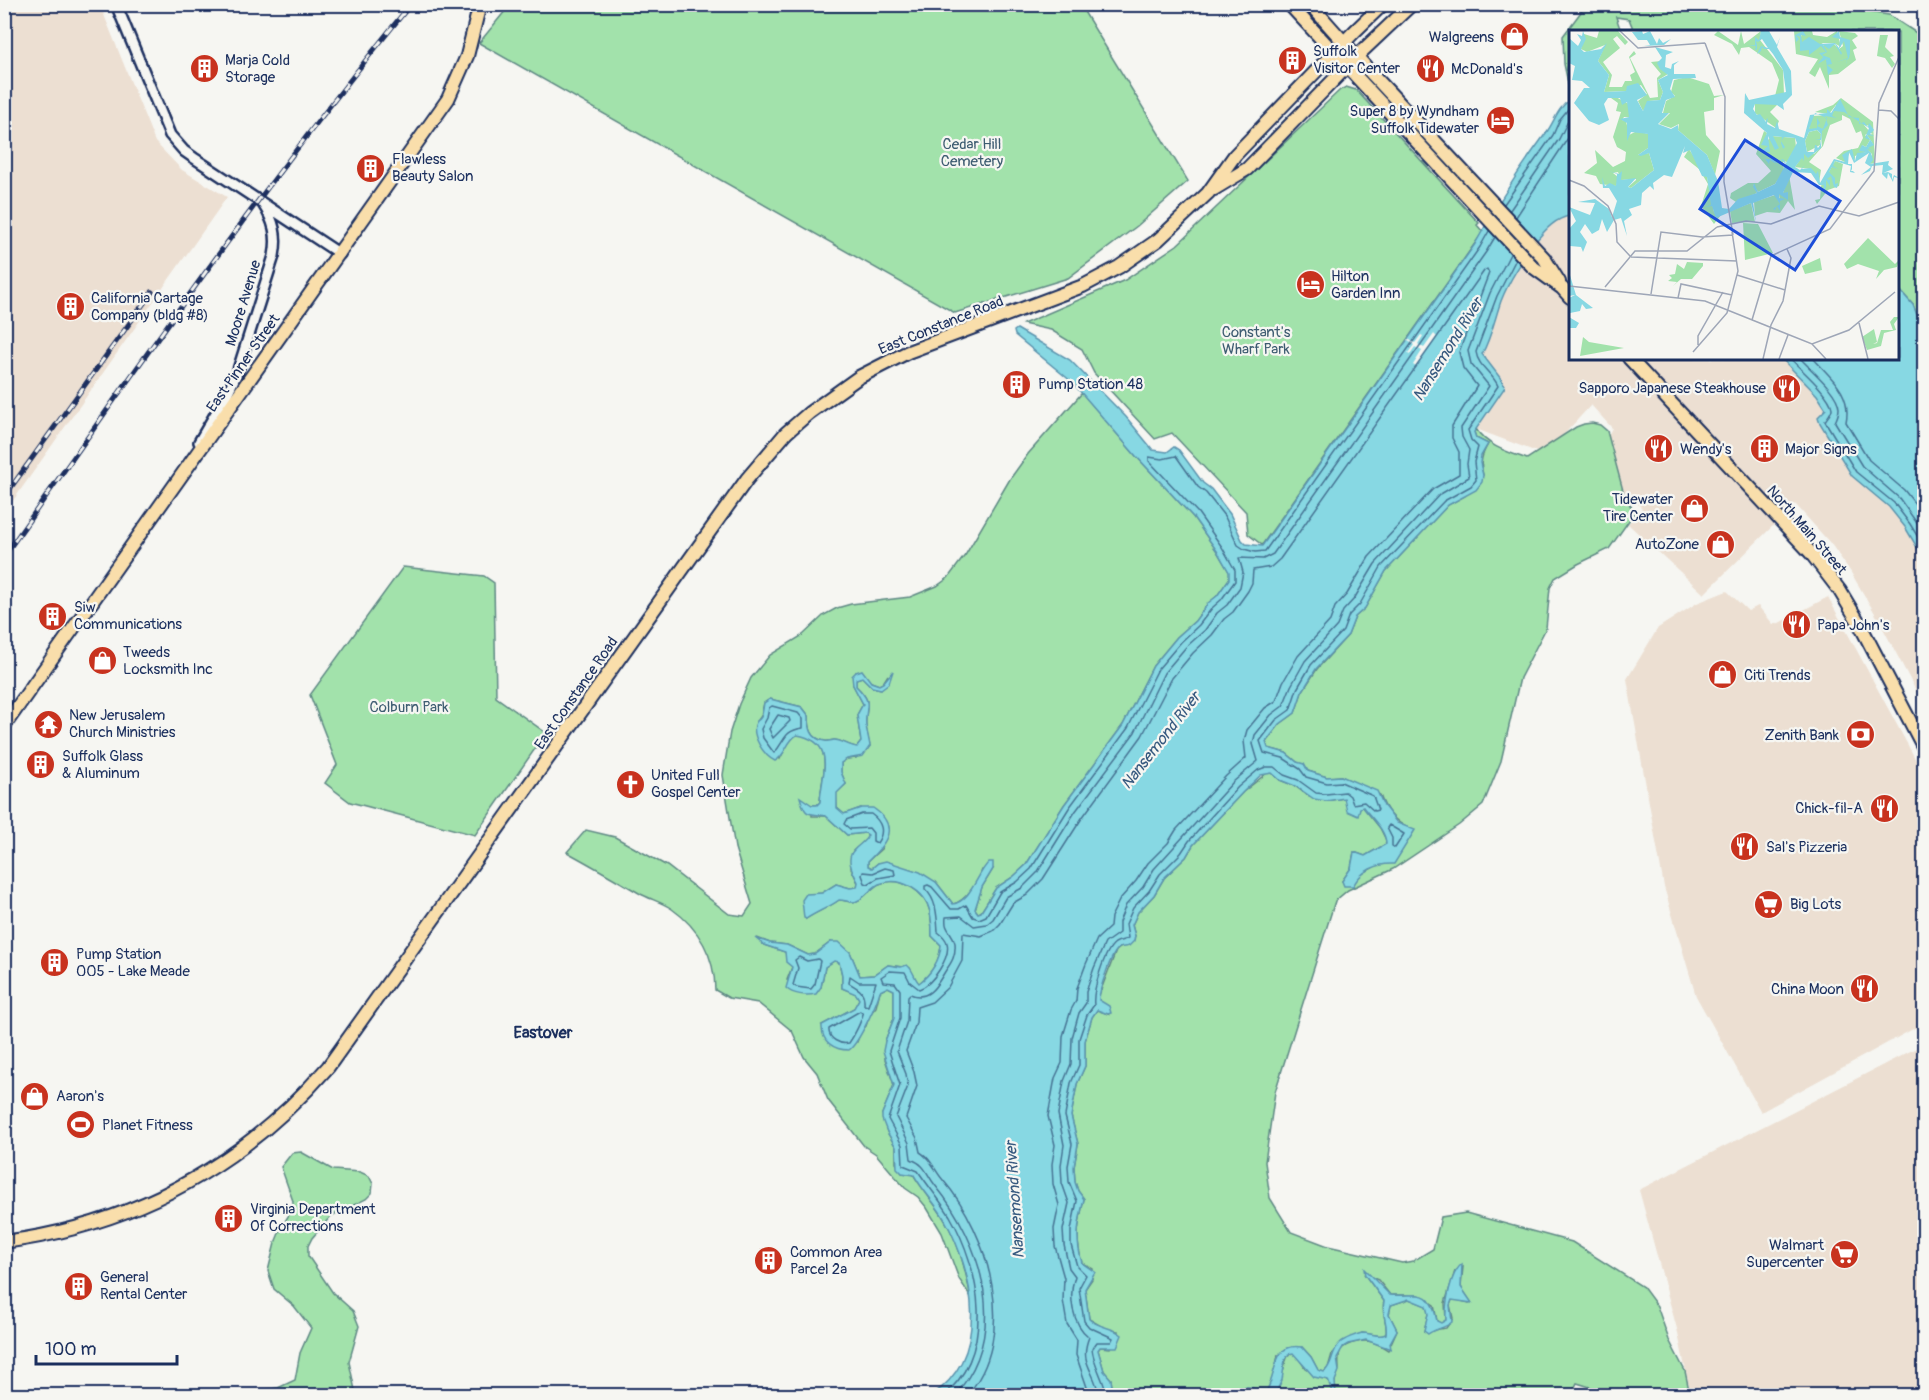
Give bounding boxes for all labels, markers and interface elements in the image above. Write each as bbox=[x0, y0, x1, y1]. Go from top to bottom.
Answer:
shop icon: Walgreens bbox=[1499, 21, 1531, 53]
place label: Walgreens bbox=[1429, 28, 1494, 47]
inset map bbox=[1569, 30, 1899, 360]
place label: Suffolk Visitor Center bbox=[1313, 42, 1401, 78]
building icon: Suffolk Visitor Center bbox=[1276, 44, 1308, 76]
place label: Marja Cold Storage bbox=[225, 51, 290, 87]
building icon: Marja Cold Storage bbox=[188, 53, 220, 85]
restaurant icon: McDonald's bbox=[1414, 53, 1446, 85]
place label: McDonald's bbox=[1451, 60, 1523, 79]
place label: Super 8 by Wyndham Suffolk Tidewater bbox=[1349, 102, 1480, 138]
hotel icon: Super 8 by Wyndham Suffolk Tidewater bbox=[1484, 104, 1516, 136]
park label: Cedar Hill Cemetery bbox=[941, 135, 1004, 171]
place label: Flawless Beauty Salon bbox=[392, 150, 474, 186]
building icon: Flawless Beauty Salon bbox=[355, 152, 387, 184]
street label: Moore Avenue bbox=[221, 257, 266, 348]
place label: Hilton Garden Inn bbox=[1331, 267, 1401, 303]
hotel icon: Hilton Garden Inn bbox=[1294, 269, 1326, 301]
place label: California Cartage Company (bldg #8) bbox=[91, 289, 209, 325]
building icon: California Cartage Company (bldg #8) bbox=[54, 291, 86, 323]
street label: East Constance Road bbox=[876, 292, 1007, 359]
water label: Nansemond River bbox=[1408, 292, 1489, 405]
street label: East Pinner Street bbox=[203, 310, 285, 416]
park label: Constant's Wharf Park bbox=[1222, 323, 1291, 359]
building icon: Pump Station 48 bbox=[1001, 368, 1033, 400]
restaurant icon: Sapporo Japanese Steakhouse bbox=[1771, 372, 1803, 404]
place label: Pump Station 48 bbox=[1038, 375, 1143, 394]
place label: Sapporo Japanese Steakhouse bbox=[1579, 379, 1767, 398]
restaurant icon: Wendy's bbox=[1643, 433, 1675, 465]
building icon: Major Signs bbox=[1748, 433, 1780, 465]
place label: Wendy's bbox=[1680, 440, 1732, 459]
place label: Major Signs bbox=[1785, 440, 1857, 459]
street label: North Main Street bbox=[1763, 482, 1851, 580]
place label: Tidewater Tire Center bbox=[1603, 490, 1674, 526]
shop icon: Tidewater Tire Center bbox=[1678, 492, 1710, 524]
shop icon: AutoZone bbox=[1704, 528, 1736, 560]
place label: AutoZone bbox=[1635, 535, 1700, 554]
place label: Siw Communications bbox=[74, 598, 182, 634]
building icon: Siw Communications bbox=[37, 600, 69, 632]
restaurant icon: Papa John's bbox=[1780, 609, 1812, 641]
place label: Papa John's bbox=[1817, 616, 1890, 635]
street label: East Constance Road bbox=[530, 633, 622, 753]
place label: Tweeds Locksmith Inc bbox=[123, 643, 213, 679]
shop icon: Tweeds Locksmith Inc bbox=[86, 645, 118, 677]
shop icon: Citi Trends bbox=[1707, 659, 1739, 691]
place label: Citi Trends bbox=[1744, 666, 1811, 685]
water label: Nansemond River bbox=[1117, 686, 1206, 793]
park label: Colburn Park bbox=[369, 698, 449, 717]
place label: New Jerusalem Church Ministries bbox=[69, 706, 176, 742]
temple icon: New Jerusalem Church Ministries bbox=[32, 708, 64, 740]
bank icon: Zenith Bank bbox=[1844, 719, 1876, 751]
place label: Zenith Bank bbox=[1764, 726, 1840, 745]
place label: Suffolk Glass & Aluminum bbox=[62, 747, 143, 783]
building icon: Suffolk Glass & Aluminum bbox=[25, 749, 57, 781]
place label: United Full Gospel Center bbox=[651, 766, 741, 802]
church icon: United Full Gospel Center bbox=[614, 768, 646, 800]
restaurant icon: Chick-fil-A bbox=[1868, 792, 1900, 824]
place label: Chick-fil-A bbox=[1795, 799, 1863, 818]
restaurant icon: Sal's Pizzeria bbox=[1729, 831, 1761, 863]
place label: Sal's Pizzeria bbox=[1766, 838, 1847, 857]
supermarket icon: Big Lots bbox=[1753, 888, 1785, 920]
place label: Big Lots bbox=[1790, 895, 1842, 914]
place label: Pump Station 005 - Lake Meade bbox=[76, 945, 191, 981]
building icon: Pump Station 005 - Lake Meade bbox=[39, 947, 71, 979]
restaurant icon: China Moon bbox=[1849, 973, 1881, 1005]
place label: China Moon bbox=[1771, 980, 1844, 999]
district label: Eastover bbox=[514, 1023, 573, 1043]
shop icon: Aaron's bbox=[19, 1080, 51, 1112]
place label: Aaron's bbox=[56, 1087, 104, 1106]
sports icon: Planet Fitness bbox=[65, 1109, 97, 1141]
place label: Planet Fitness bbox=[102, 1116, 193, 1135]
water label: Nansemond River bbox=[1001, 1138, 1029, 1259]
place label: Virginia Department Of Corrections bbox=[250, 1200, 376, 1236]
building icon: Virginia Department Of Corrections bbox=[213, 1202, 245, 1234]
place label: Walmart Supercenter bbox=[1746, 1236, 1825, 1272]
supermarket icon: Walmart Supercenter bbox=[1829, 1238, 1861, 1270]
place label: Common Area Parcel 2a bbox=[790, 1243, 882, 1279]
building icon: Common Area Parcel 2a bbox=[753, 1245, 785, 1277]
place label: General Rental Center bbox=[100, 1268, 188, 1304]
building icon: General Rental Center bbox=[63, 1270, 95, 1302]
scale bar bbox=[36, 1328, 177, 1366]
text: 100 m bbox=[45, 1338, 97, 1361]

